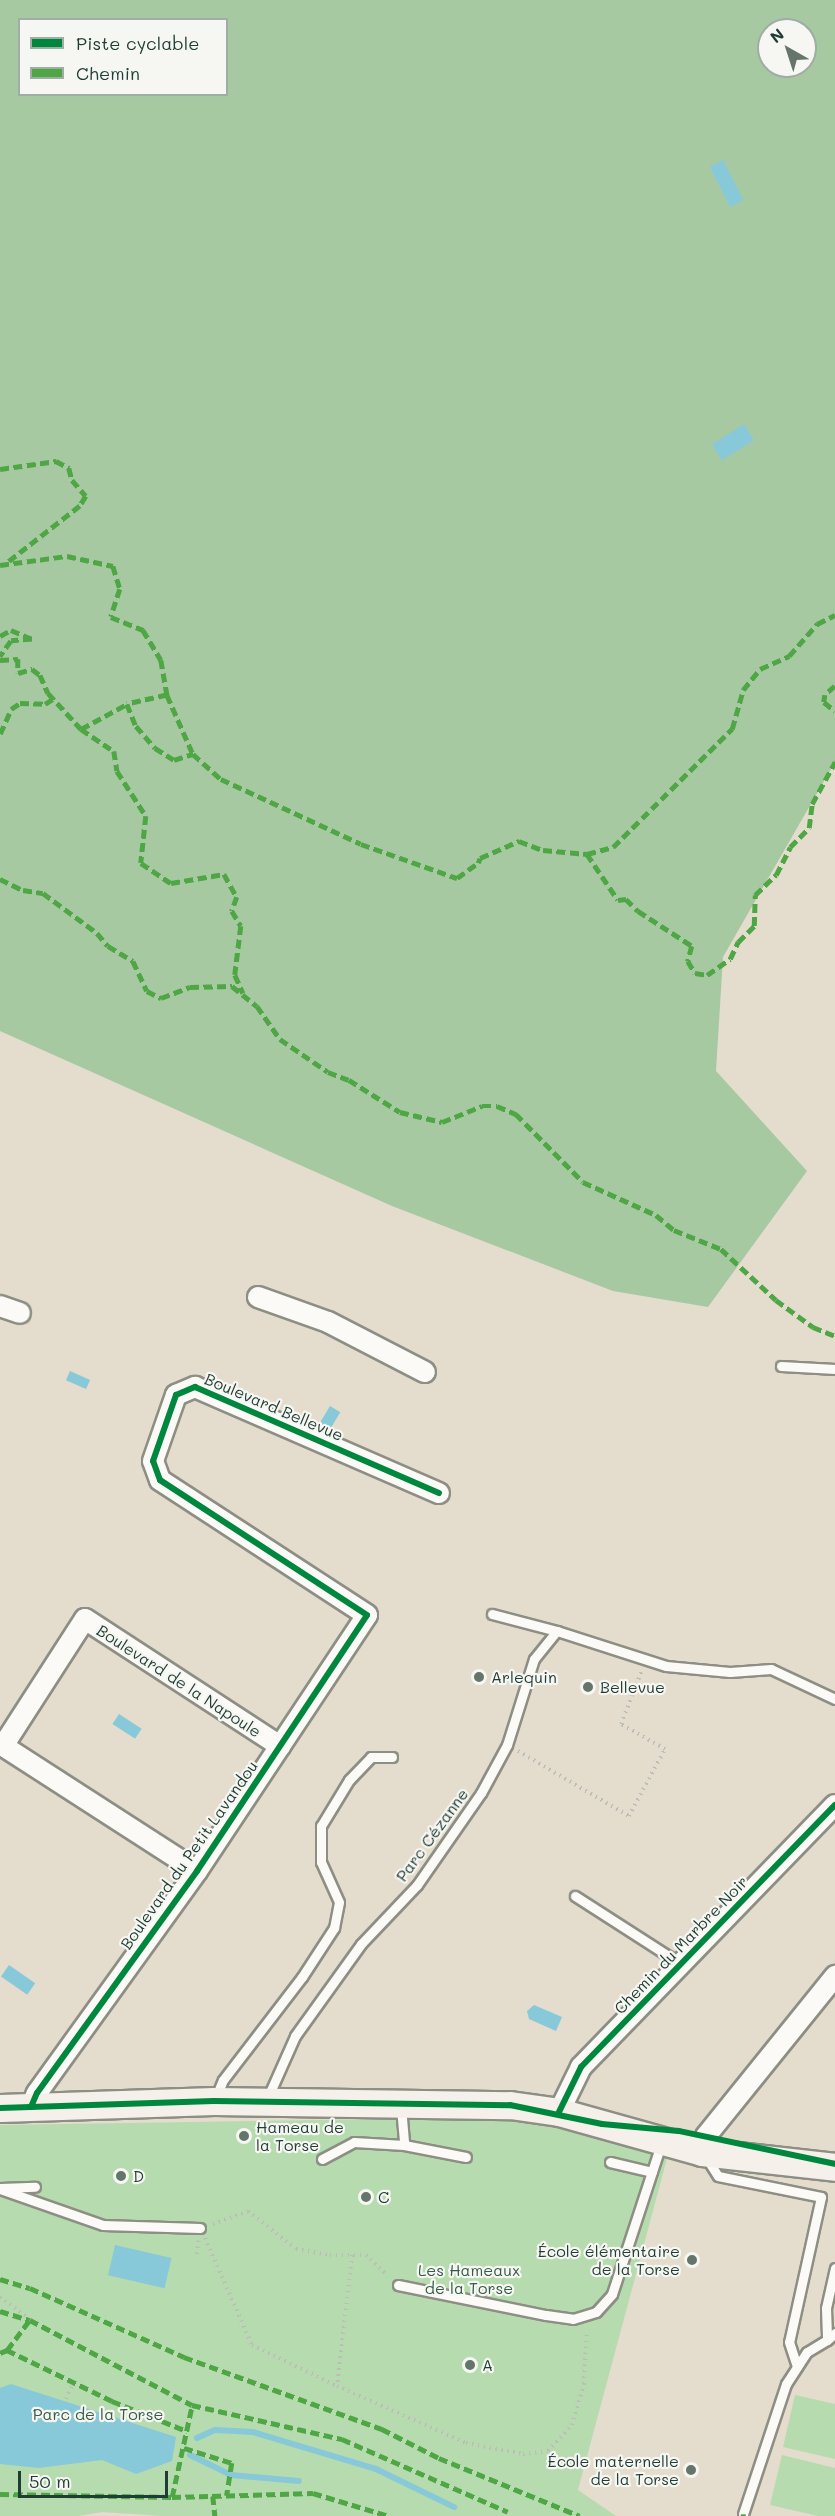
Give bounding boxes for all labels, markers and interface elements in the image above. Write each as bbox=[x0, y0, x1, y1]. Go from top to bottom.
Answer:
legend bbox=[18, 18, 228, 96]
north arrow bbox=[757, 18, 817, 78]
text: N bbox=[765, 23, 788, 47]
text: Piste cyclable bbox=[76, 31, 200, 55]
text: Chemin bbox=[76, 61, 140, 85]
street label: Boulevard Bellevue bbox=[202, 1369, 346, 1445]
street label: Boulevard de la Napoule bbox=[93, 1621, 265, 1741]
place label: Arlequin bbox=[491, 1667, 557, 1687]
marker: Arlequin bbox=[472, 1670, 486, 1684]
place label: Bellevue bbox=[600, 1677, 665, 1697]
marker: Bellevue bbox=[581, 1680, 595, 1694]
street label: Boulevard du Petit Lavandou bbox=[116, 1757, 262, 1953]
street label: Parc Cézanne bbox=[392, 1785, 472, 1885]
street label: Chemin du Marbre Noir bbox=[610, 1872, 752, 2018]
place label: Hameau de la Torse bbox=[256, 2117, 344, 2155]
marker: Hameau de la Torse bbox=[237, 2129, 251, 2143]
place label: D bbox=[133, 2166, 144, 2186]
marker: D bbox=[114, 2169, 128, 2183]
place label: C bbox=[378, 2187, 389, 2207]
marker: C bbox=[359, 2190, 373, 2204]
place label: École élémentaire de la Torse bbox=[538, 2241, 680, 2279]
marker: École élémentaire de la Torse bbox=[685, 2253, 699, 2267]
park label: Les Hameaux de la Torse bbox=[418, 2260, 520, 2298]
place label: A bbox=[482, 2355, 493, 2375]
marker: A bbox=[463, 2358, 477, 2372]
park label: Parc de la Torse bbox=[33, 2404, 163, 2424]
place label: École maternelle de la Torse bbox=[547, 2451, 679, 2489]
scale bar bbox=[21, 2459, 171, 2497]
marker: École maternelle de la Torse bbox=[684, 2463, 698, 2477]
text: 50 m bbox=[29, 2469, 71, 2493]

